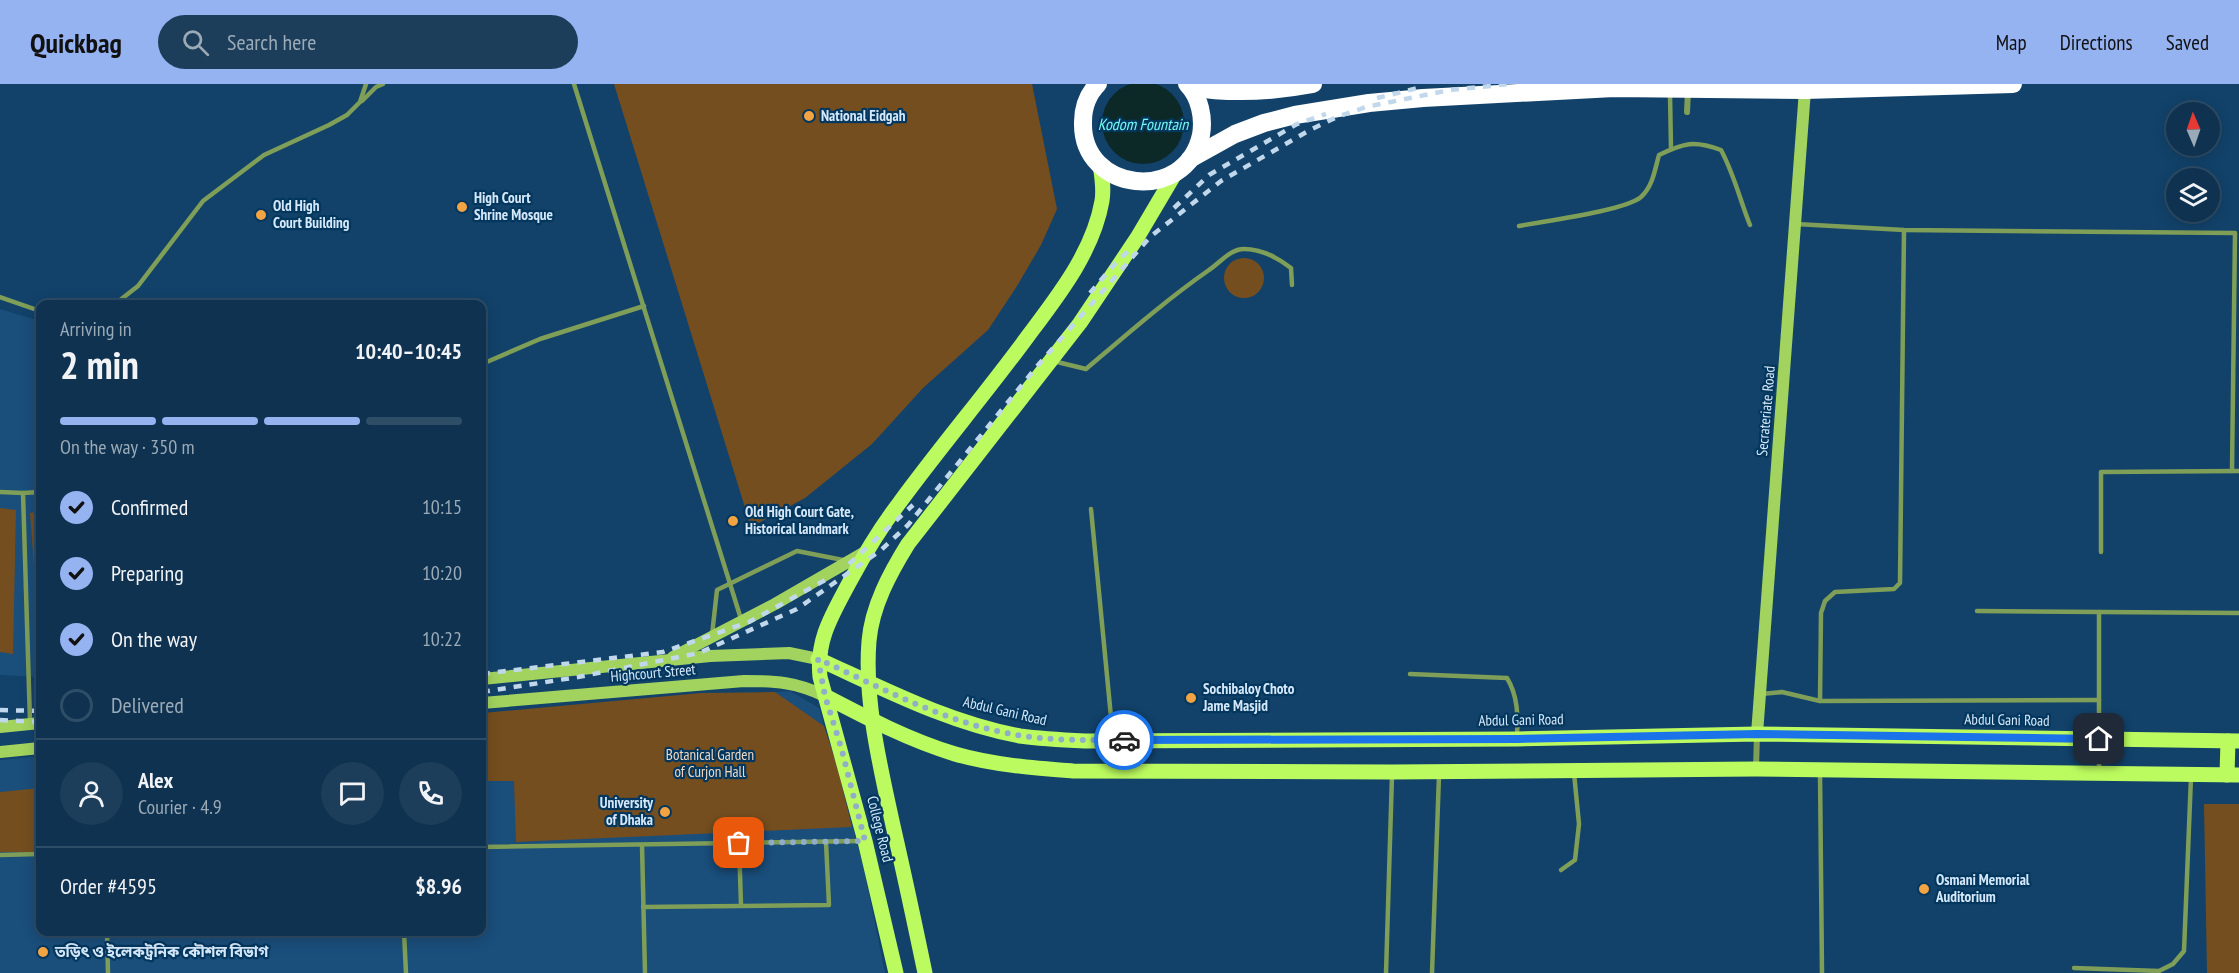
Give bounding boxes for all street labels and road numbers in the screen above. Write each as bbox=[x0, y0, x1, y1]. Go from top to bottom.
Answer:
street label: Secrateriate Road bbox=[1752, 365, 1779, 457]
street label: Highcourt Street bbox=[610, 659, 696, 686]
street label: Abdul Gani Road bbox=[961, 692, 1049, 729]
street label: Abdul Gani Road bbox=[1478, 709, 1564, 730]
street label: Abdul Gani Road bbox=[1964, 709, 2050, 730]
street label: College Road bbox=[863, 794, 898, 864]

